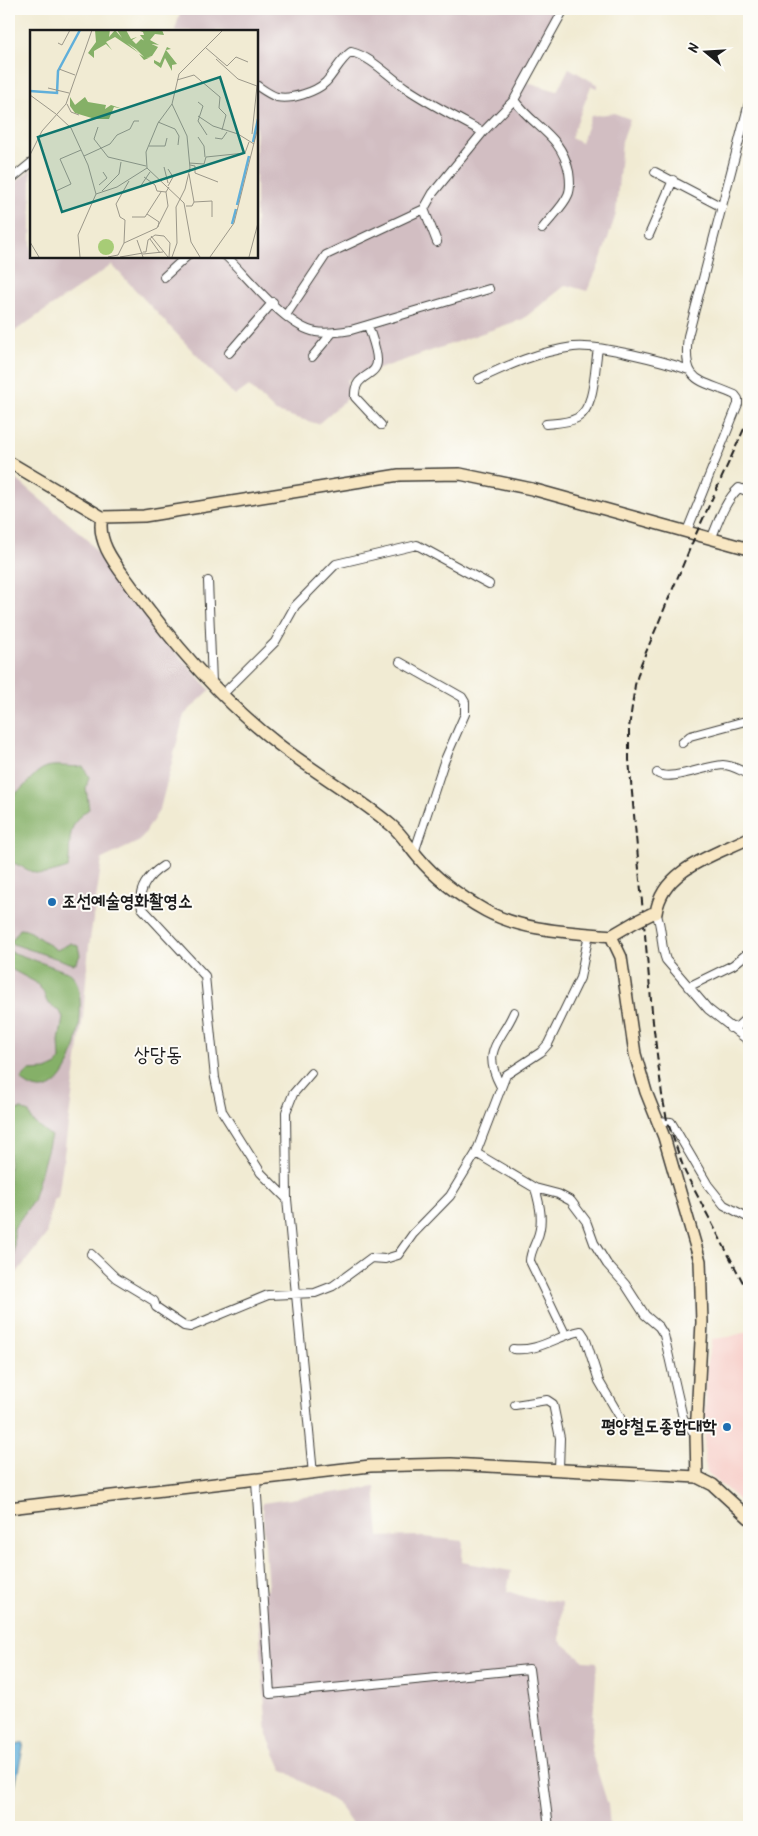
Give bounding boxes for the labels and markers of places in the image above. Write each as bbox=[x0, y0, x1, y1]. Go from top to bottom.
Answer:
place label: 조선예술영화촬영소 bbox=[62, 888, 192, 917]
marker: 조선예술영화촬영소 bbox=[46, 896, 58, 908]
place label: 평양철도종합대학 bbox=[601, 1413, 718, 1442]
marker: 평양철도종합대학 bbox=[721, 1421, 733, 1433]

